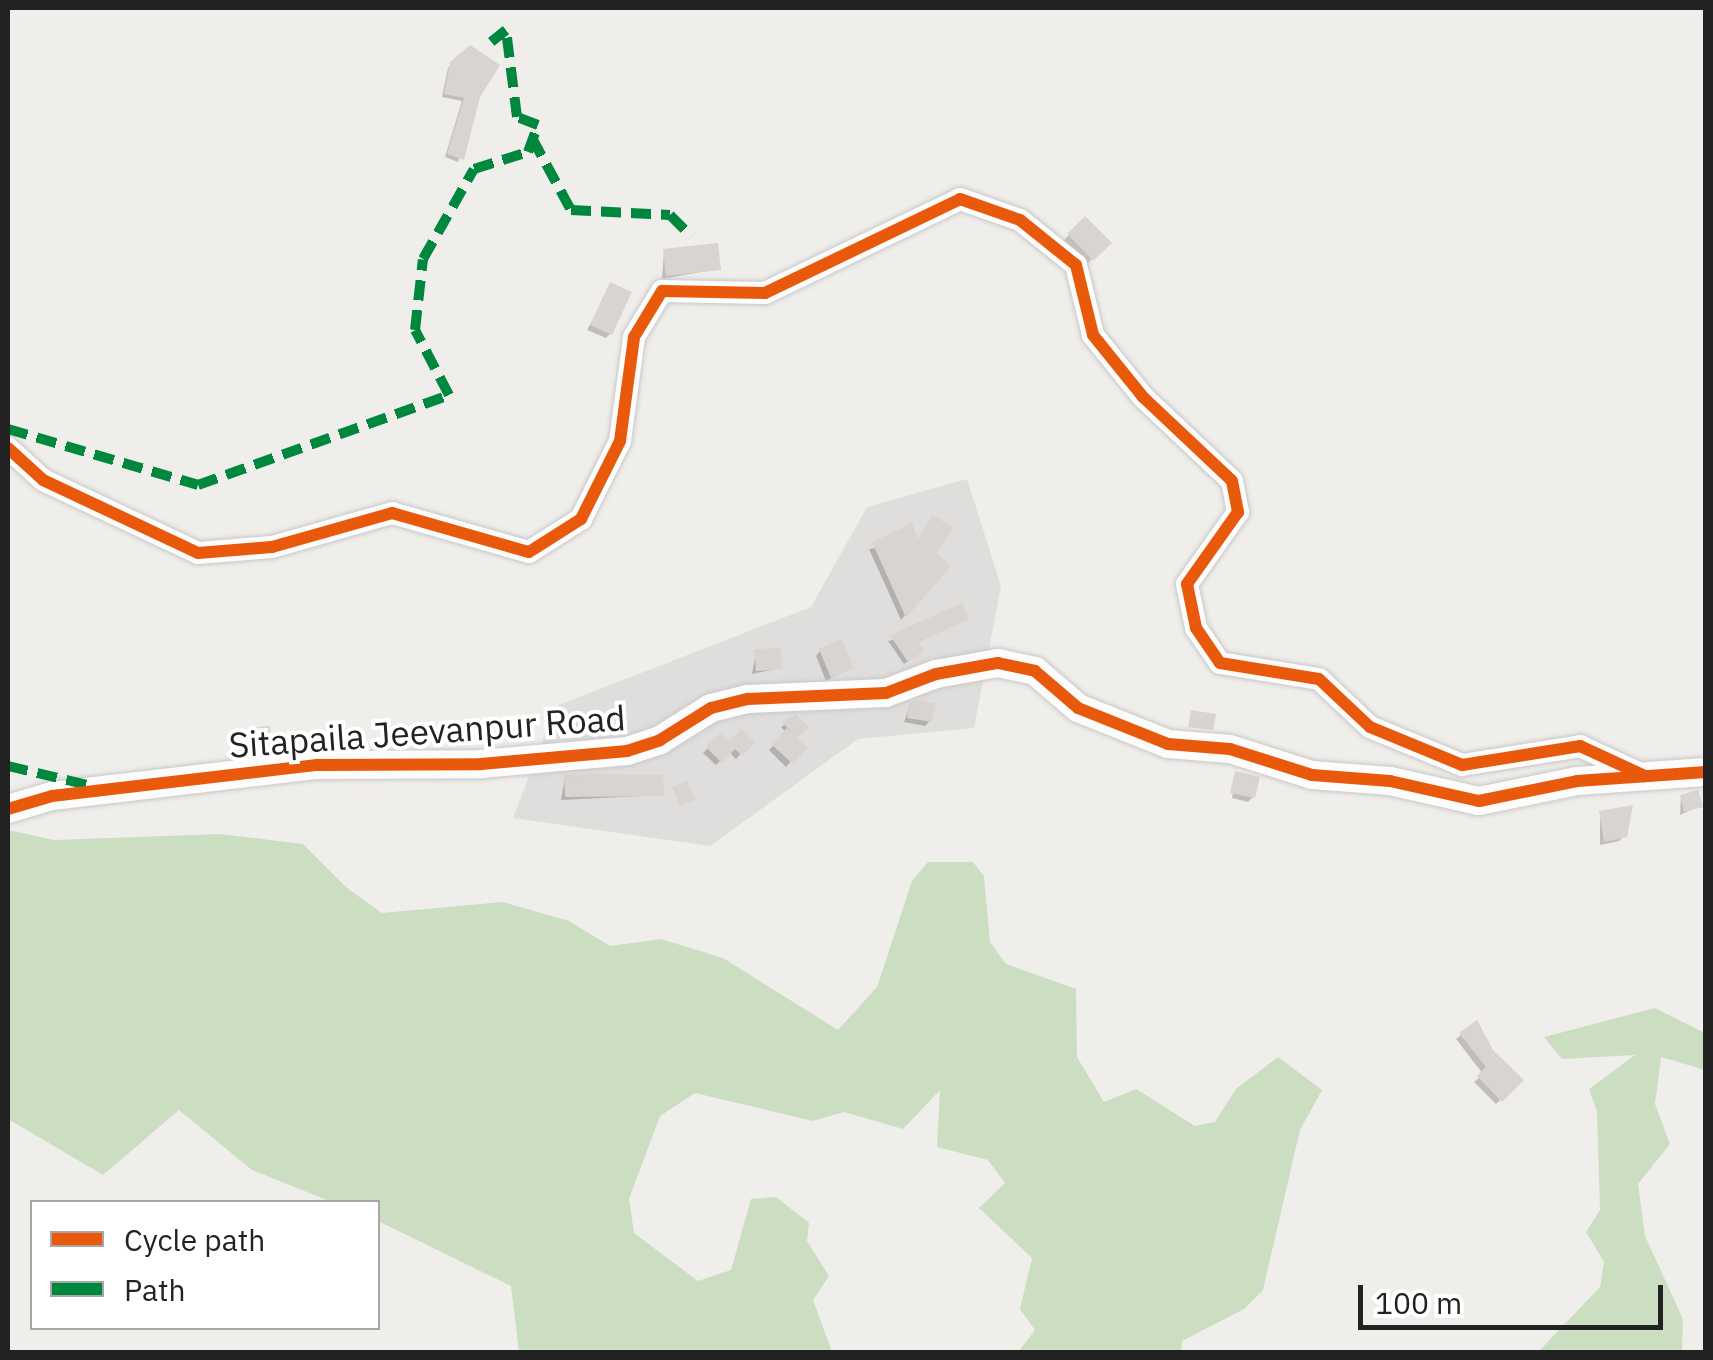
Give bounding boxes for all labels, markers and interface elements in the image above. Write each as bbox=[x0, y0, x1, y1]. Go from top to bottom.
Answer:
street label: Sitapaila Jeevanpur Road bbox=[227, 696, 627, 766]
legend bbox=[30, 1200, 380, 1330]
text: Cycle path bbox=[124, 1220, 265, 1259]
scale bar bbox=[1363, 1265, 1668, 1327]
text: Path bbox=[124, 1270, 185, 1309]
text: 100 m bbox=[1375, 1283, 1462, 1322]

